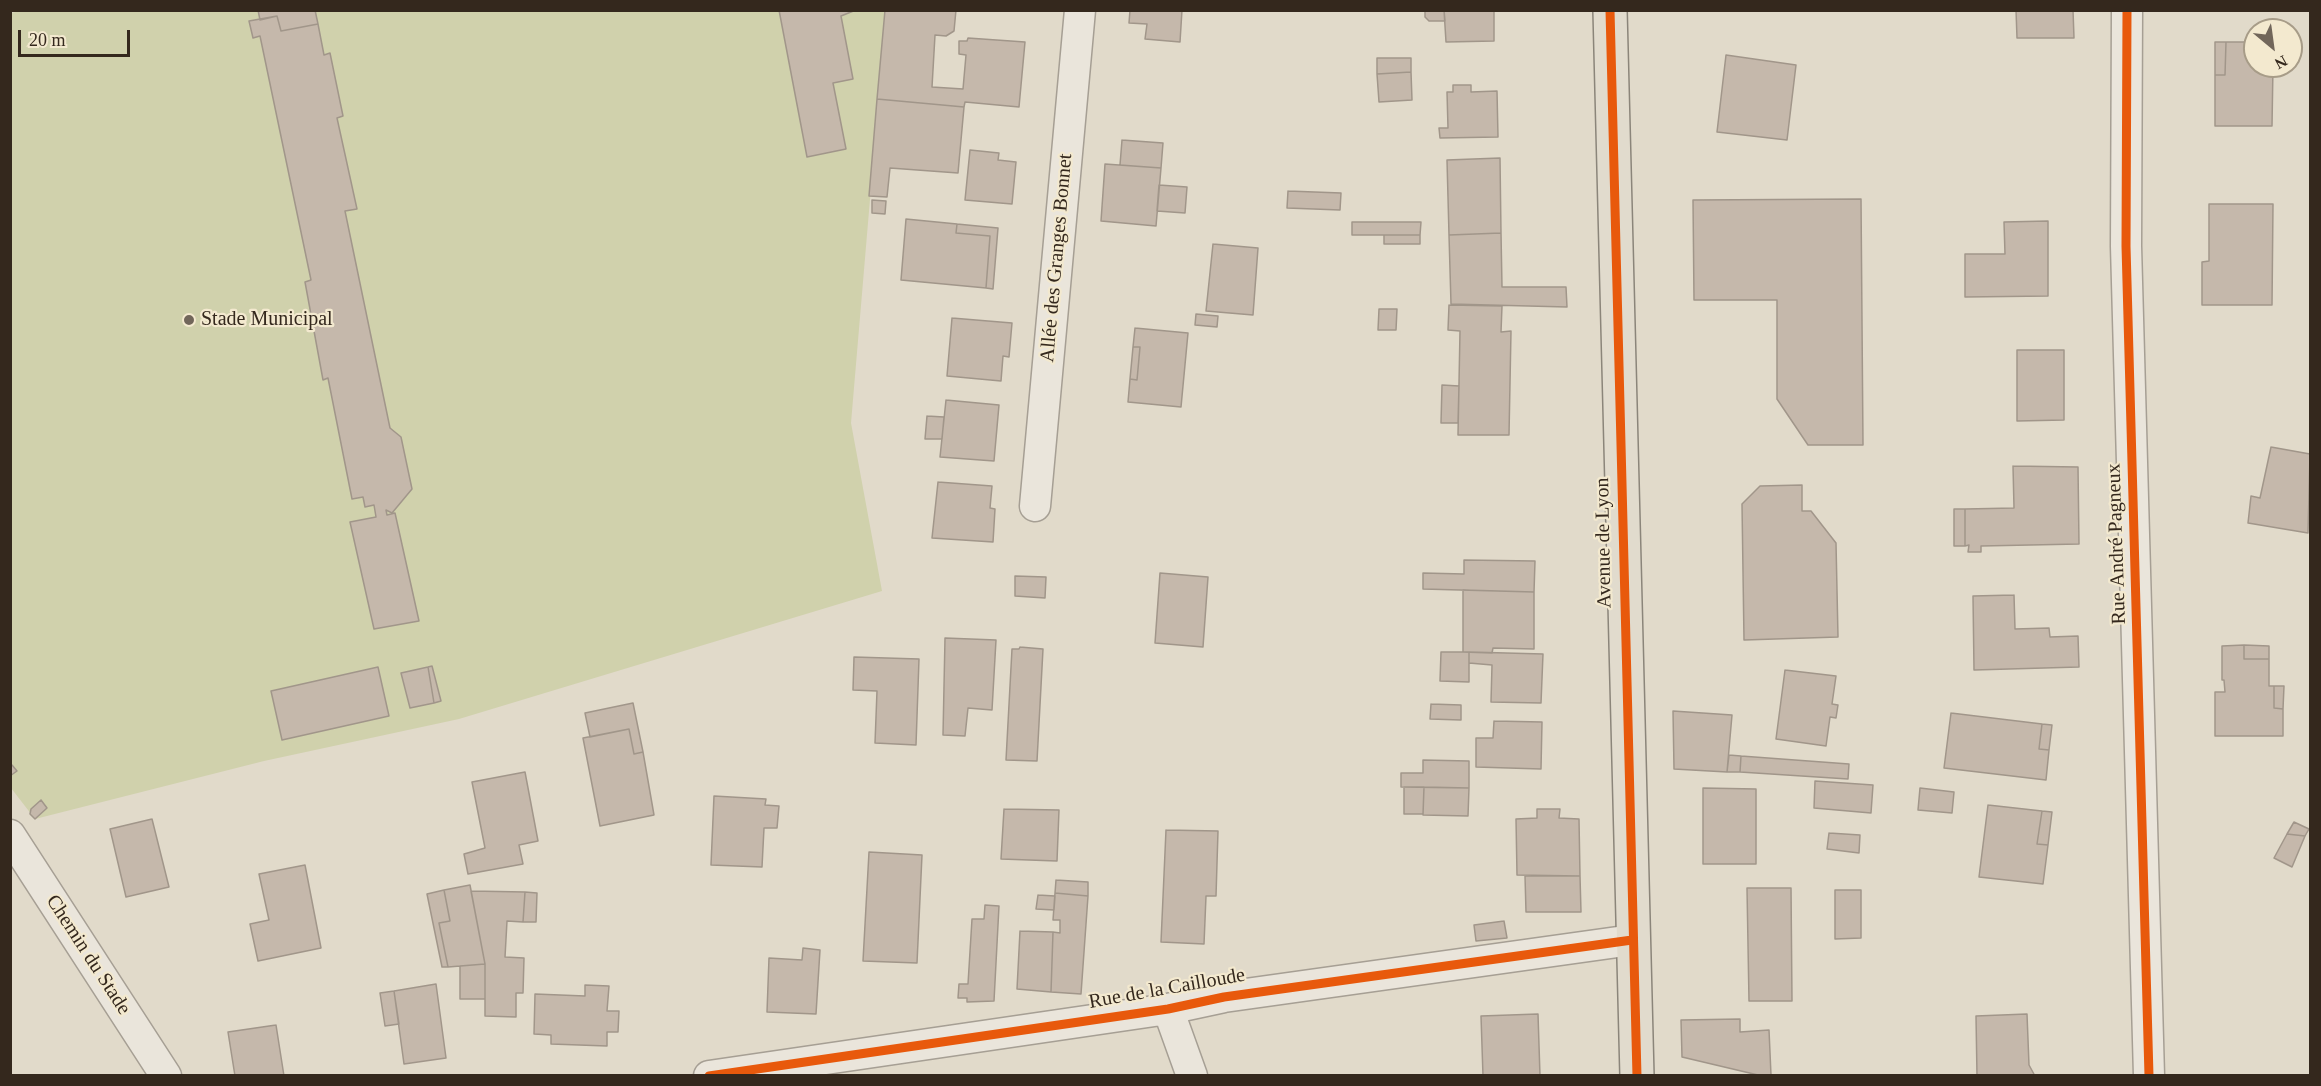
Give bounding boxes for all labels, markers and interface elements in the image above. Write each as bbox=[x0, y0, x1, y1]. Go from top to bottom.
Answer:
scale bar bbox=[21, 18, 134, 56]
north arrow bbox=[2243, 18, 2303, 78]
text: 20 m bbox=[29, 30, 66, 50]
text: N bbox=[2272, 52, 2290, 73]
street label: Allée des Granges Bonnet bbox=[1036, 153, 1078, 363]
place label: Stade Municipal bbox=[201, 308, 333, 332]
marker: Stade Municipal bbox=[182, 313, 196, 327]
street label: Rue André Pagneux bbox=[2102, 463, 2132, 625]
street label: Avenue de Lyon bbox=[1591, 477, 1617, 609]
street label: Chemin du Stade bbox=[40, 891, 136, 1019]
street label: Rue de la Cailloude bbox=[1087, 963, 1247, 1015]

